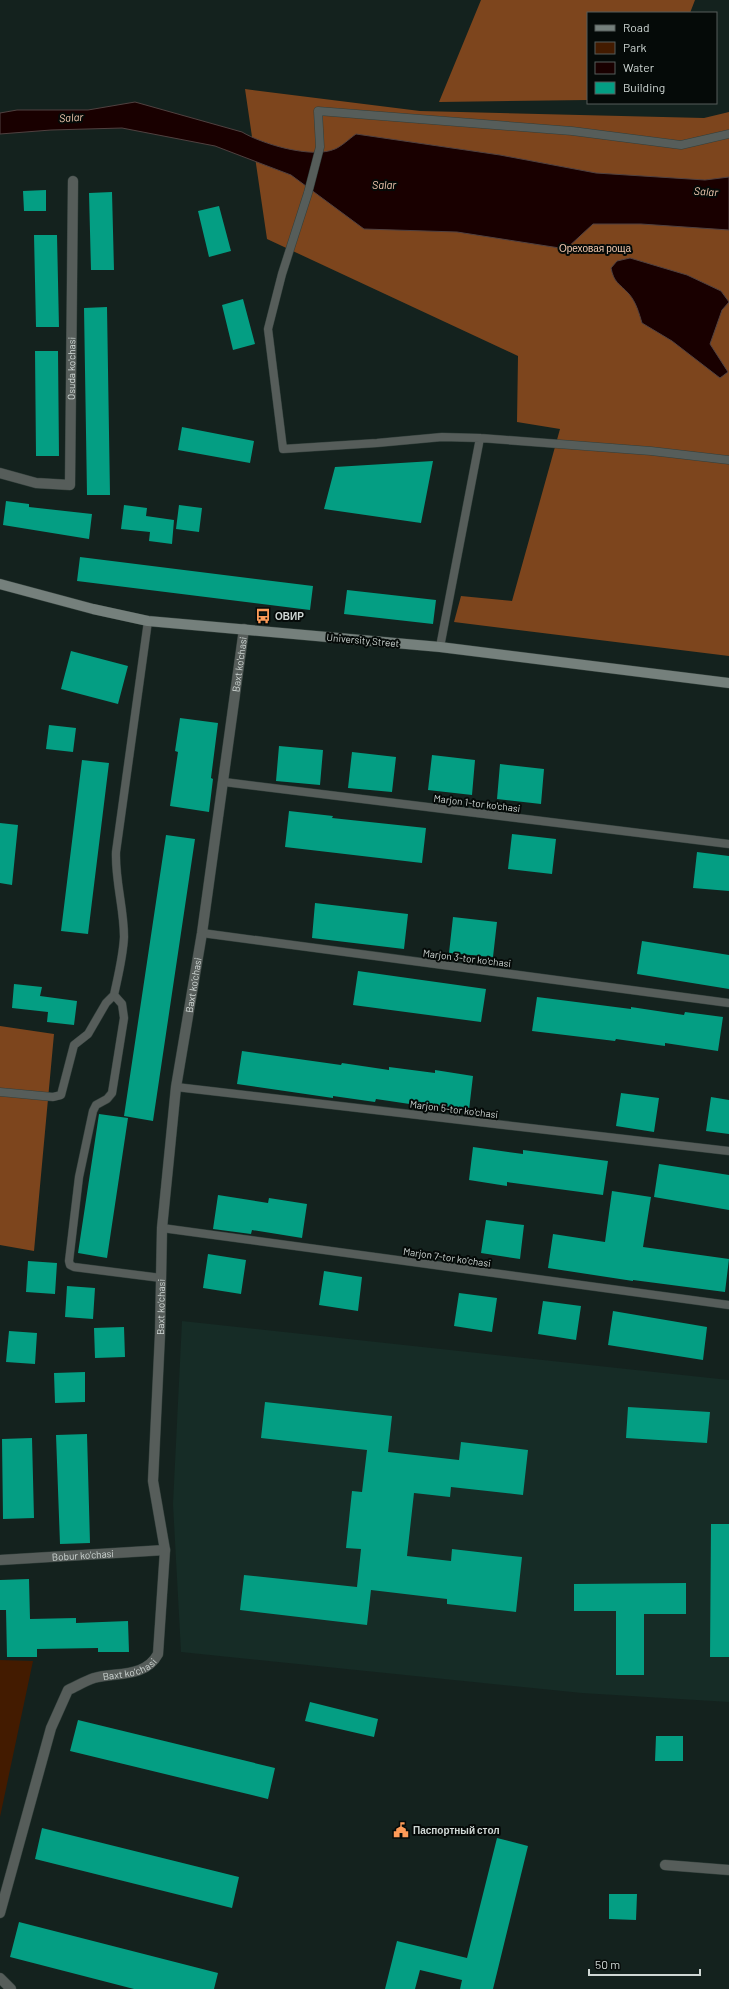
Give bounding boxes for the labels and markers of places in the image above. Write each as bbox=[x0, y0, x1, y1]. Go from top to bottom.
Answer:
bus stop icon: ОВИР bbox=[254, 607, 272, 625]
place label: ОВИР bbox=[275, 610, 304, 622]
public building icon: Паспортный стол bbox=[392, 1821, 410, 1839]
place label: Паспортный стол bbox=[413, 1824, 500, 1836]

